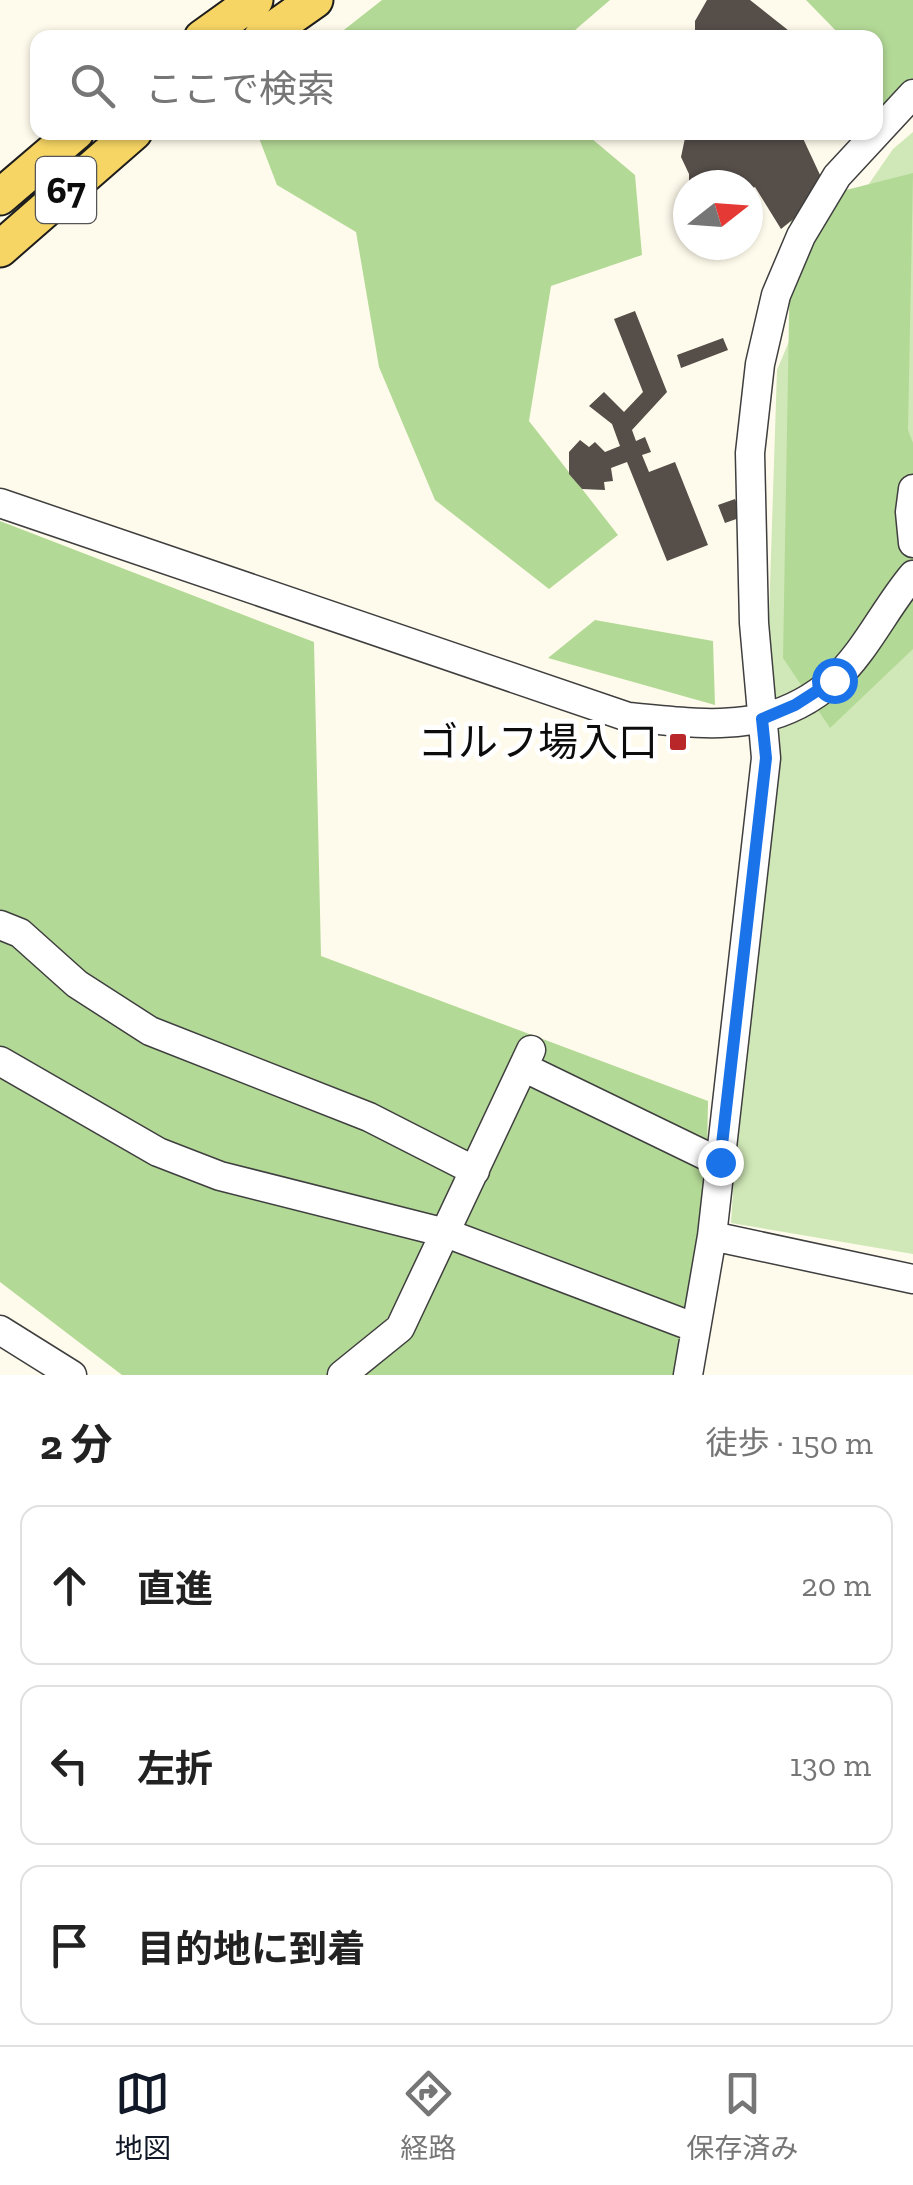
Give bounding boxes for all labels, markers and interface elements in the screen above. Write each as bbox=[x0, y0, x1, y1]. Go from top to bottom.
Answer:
search box bbox=[30, 30, 883, 140]
icon: search bbox=[65, 58, 120, 113]
text: ここで検索 bbox=[145, 66, 335, 112]
road number: 67 bbox=[36, 157, 96, 223]
north arrow bbox=[673, 170, 763, 260]
route start bbox=[812, 658, 858, 704]
place label: ゴルフ場入口 bbox=[418, 718, 658, 766]
marker: ゴルフ場入口 bbox=[667, 731, 689, 753]
route end bbox=[698, 1140, 744, 1186]
text: 2 分 bbox=[40, 1419, 112, 1470]
text: 徒歩 · 150 m bbox=[705, 1424, 873, 1462]
icon: ahead bbox=[42, 1558, 97, 1613]
text: 直進 bbox=[137, 1566, 213, 1612]
text: 20 m bbox=[801, 1566, 871, 1604]
icon: left bbox=[42, 1738, 97, 1793]
text: 左折 bbox=[137, 1746, 213, 1792]
text: 130 m bbox=[790, 1746, 871, 1784]
icon: arrive bbox=[42, 1918, 97, 1973]
text: 目的地に到着 bbox=[137, 1926, 365, 1972]
tab: 地図 bbox=[115, 2066, 171, 2166]
tab: 経路 bbox=[400, 2066, 456, 2166]
tab: 保存済み bbox=[686, 2066, 798, 2166]

